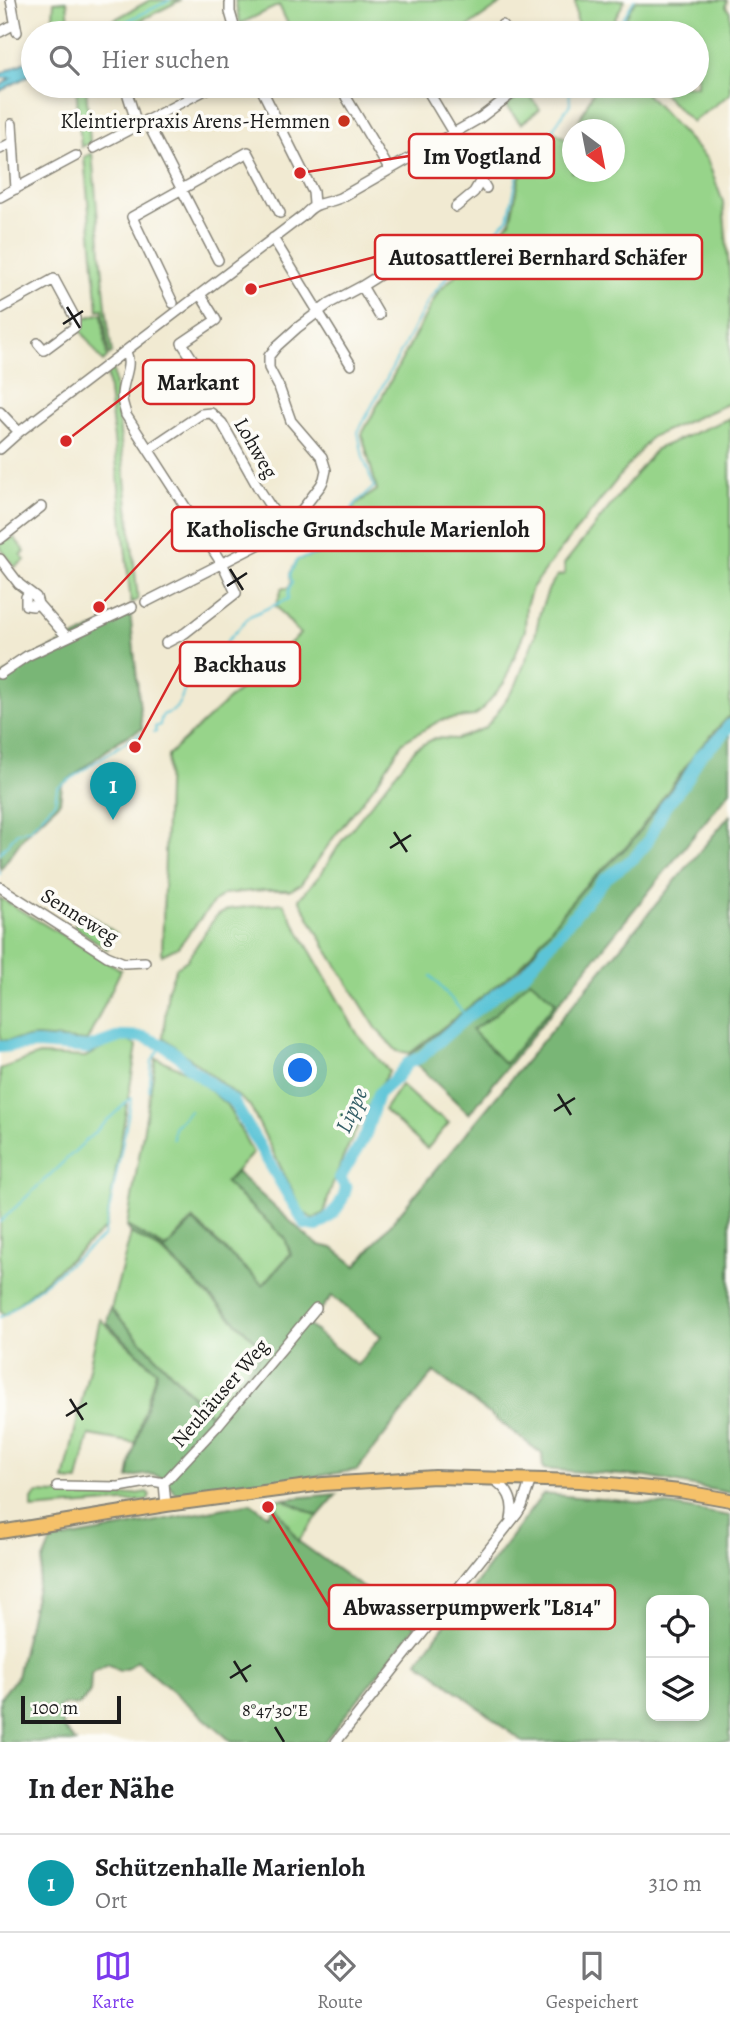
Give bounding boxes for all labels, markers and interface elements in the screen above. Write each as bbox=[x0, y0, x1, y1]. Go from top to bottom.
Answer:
search box bbox=[21, 21, 709, 98]
icon: search bbox=[45, 41, 83, 79]
text: Hier suchen bbox=[101, 42, 230, 77]
place label: Kleintierpraxis Arens-Hemmen bbox=[60, 107, 330, 135]
marker: Kleintierpraxis Arens-Hemmen bbox=[336, 113, 352, 129]
north arrow bbox=[562, 119, 625, 182]
callout: Im Vogtland bbox=[409, 134, 554, 178]
text: Im Vogtland bbox=[423, 141, 542, 172]
callout: Autosattlerei Bernhard Schäfer bbox=[375, 235, 702, 279]
text: Autosattlerei Bernhard Schäfer bbox=[388, 242, 688, 273]
callout: Markant bbox=[143, 360, 254, 404]
text: Markant bbox=[157, 367, 240, 398]
street label: Lohweg bbox=[227, 412, 285, 484]
callout: Katholische Grundschule Marienloh bbox=[172, 507, 544, 551]
text: Katholische Grundschule Marienloh bbox=[186, 514, 530, 545]
callout: Backhaus bbox=[180, 642, 300, 686]
text: Backhaus bbox=[194, 649, 286, 680]
pin: 1 bbox=[90, 762, 136, 820]
street label: Senneweg bbox=[36, 881, 125, 951]
your location bbox=[283, 1053, 317, 1087]
water label: Lippe bbox=[328, 1082, 375, 1138]
street label: Neuhäuser Weg bbox=[165, 1332, 275, 1453]
callout: Abwasserpumpwerk "L814" bbox=[329, 1585, 615, 1629]
text: Abwasserpumpwerk "L814" bbox=[342, 1592, 601, 1623]
map controls bbox=[646, 1595, 709, 1721]
button: locate bbox=[646, 1595, 709, 1658]
button: layers bbox=[646, 1658, 709, 1721]
scale bar bbox=[21, 1693, 121, 1725]
text: 100 m bbox=[32, 1695, 78, 1721]
text: 8°47'30"E bbox=[242, 1698, 308, 1722]
text: In der Nähe bbox=[28, 1768, 174, 1808]
text: Schützenhalle Marienloh bbox=[95, 1850, 366, 1885]
text: 1 bbox=[47, 1868, 55, 1899]
text: 310 m bbox=[649, 1868, 702, 1899]
text: Ort bbox=[95, 1885, 127, 1916]
tab: Karte bbox=[92, 1947, 134, 2015]
tab: Route bbox=[317, 1947, 363, 2015]
tab: Gespeichert bbox=[546, 1947, 638, 2015]

